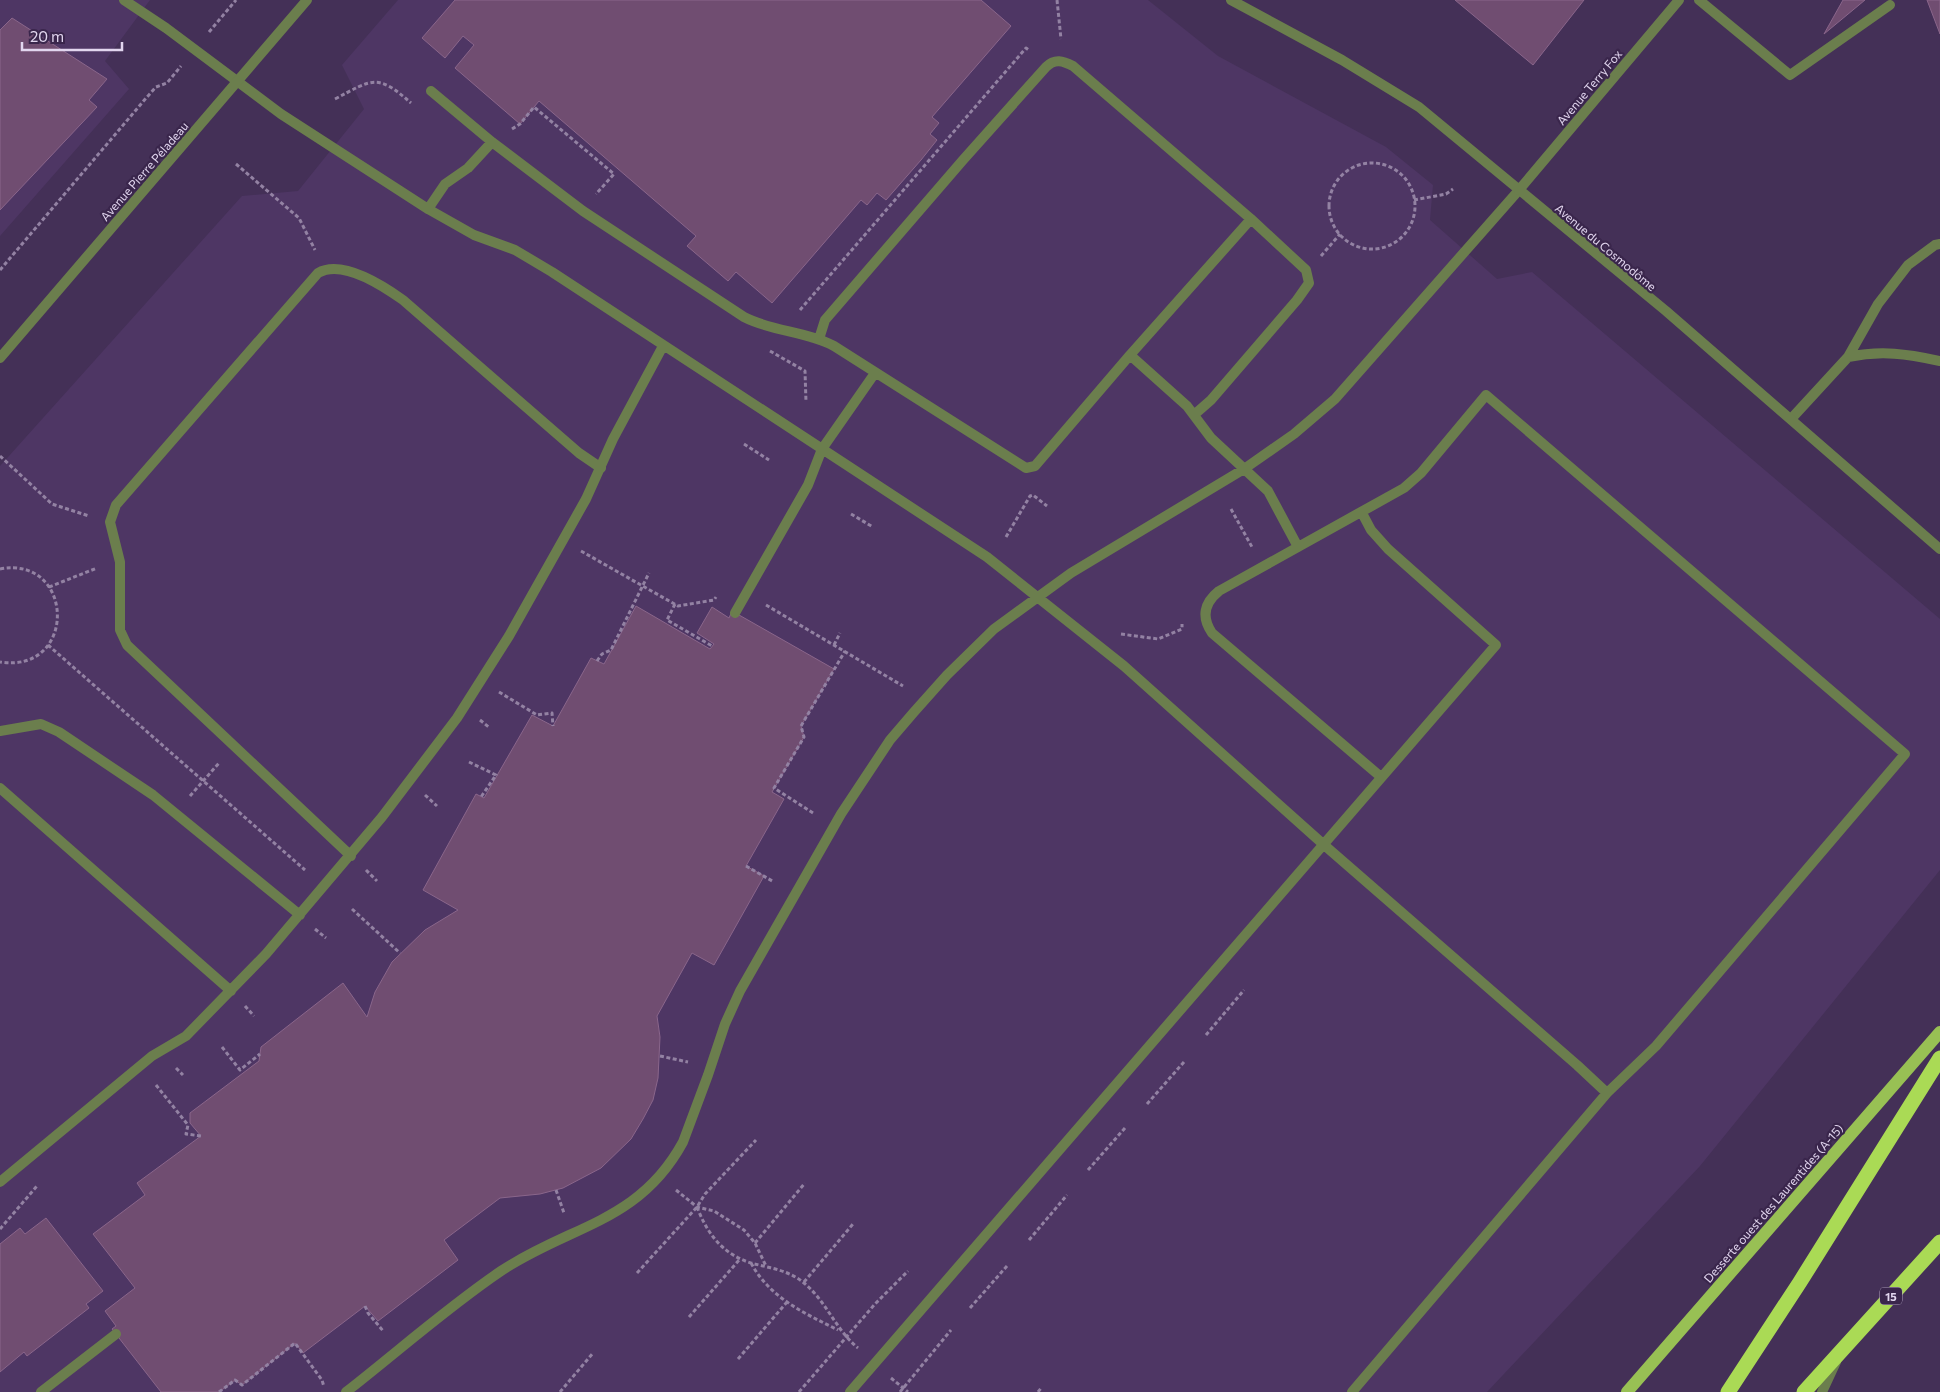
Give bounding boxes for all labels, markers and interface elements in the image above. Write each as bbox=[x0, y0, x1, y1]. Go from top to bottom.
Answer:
scale bar bbox=[22, 20, 122, 52]
text: 20 m bbox=[30, 27, 64, 45]
street label: Avenue Terry Fox bbox=[1554, 46, 1625, 127]
street label: Avenue Pierre Péladeau bbox=[97, 119, 191, 223]
street label: Avenue du Cosmodôme bbox=[1553, 201, 1659, 293]
street label: Desserte ouest des Laurentides (A-15) bbox=[1700, 1121, 1846, 1285]
road number: 15 bbox=[1880, 1288, 1902, 1304]

